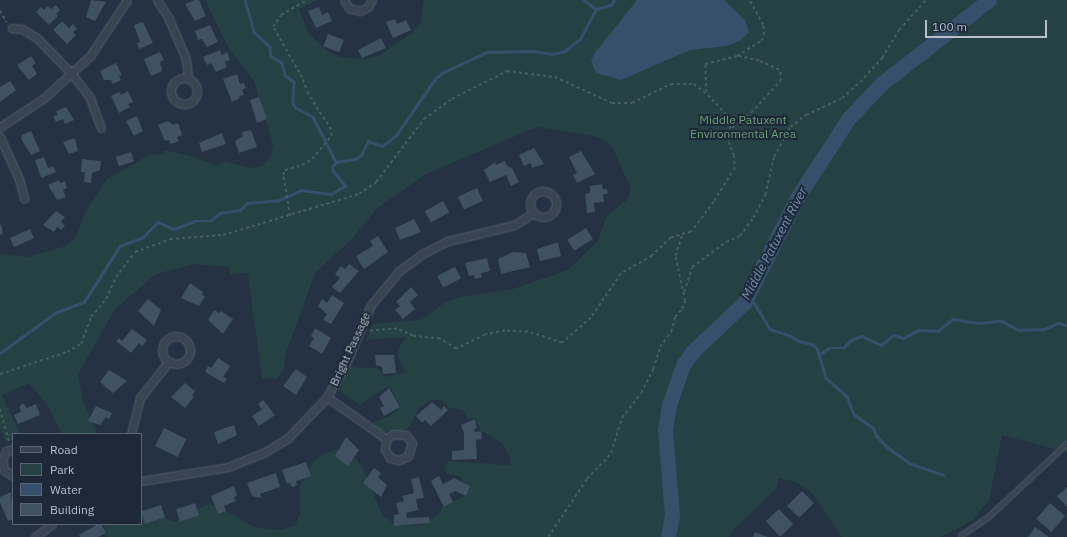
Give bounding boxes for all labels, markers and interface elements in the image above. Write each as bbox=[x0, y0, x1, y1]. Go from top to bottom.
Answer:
scale bar bbox=[927, 12, 1049, 38]
text: 100 m bbox=[932, 19, 967, 34]
park label: Middle Patuxent Environmental Area bbox=[690, 113, 796, 141]
water label: Middle Patuxent River bbox=[739, 185, 811, 303]
street label: Bright Passage bbox=[327, 310, 373, 388]
legend bbox=[12, 433, 142, 525]
text: Road bbox=[50, 442, 78, 457]
text: Park bbox=[50, 462, 74, 477]
text: Water bbox=[50, 482, 82, 497]
text: Building bbox=[50, 502, 94, 517]

